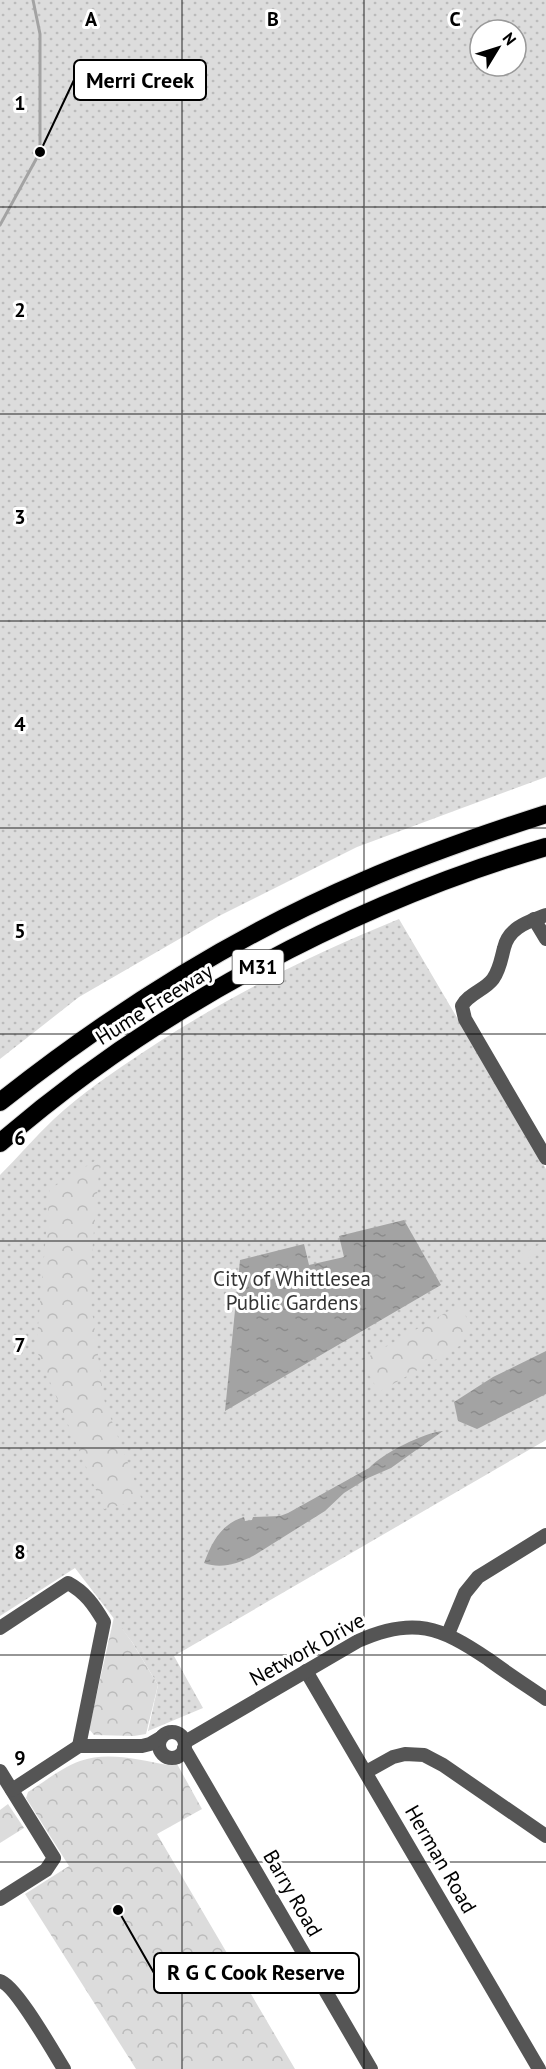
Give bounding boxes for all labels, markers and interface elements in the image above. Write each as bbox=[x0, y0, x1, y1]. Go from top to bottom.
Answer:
text: A bbox=[85, 6, 98, 32]
text: B bbox=[267, 6, 279, 32]
text: C bbox=[449, 6, 461, 32]
north arrow bbox=[468, 18, 528, 78]
text: N bbox=[499, 28, 521, 49]
callout: Merri Creek bbox=[74, 60, 206, 100]
text: Merri Creek bbox=[86, 66, 194, 94]
text: 1 bbox=[14, 90, 26, 116]
text: 2 bbox=[14, 297, 26, 323]
text: 3 bbox=[14, 504, 26, 530]
text: 4 bbox=[14, 711, 26, 737]
text: 5 bbox=[14, 918, 26, 944]
road number: M31 bbox=[232, 950, 284, 984]
street label: Hume Freeway bbox=[90, 957, 218, 1051]
text: 6 bbox=[14, 1125, 26, 1151]
park label: City of Whittlesea Public Gardens bbox=[213, 1265, 371, 1316]
text: 7 bbox=[14, 1332, 26, 1358]
text: 8 bbox=[14, 1539, 26, 1565]
street label: Network Drive bbox=[245, 1606, 369, 1692]
text: 9 bbox=[14, 1745, 26, 1771]
street label: Herman Road bbox=[399, 1800, 483, 1918]
street label: Barry Road bbox=[257, 1845, 329, 1941]
callout: R G C Cook Reserve bbox=[154, 1953, 359, 1993]
text: R G C Cook Reserve bbox=[167, 1958, 345, 1986]

